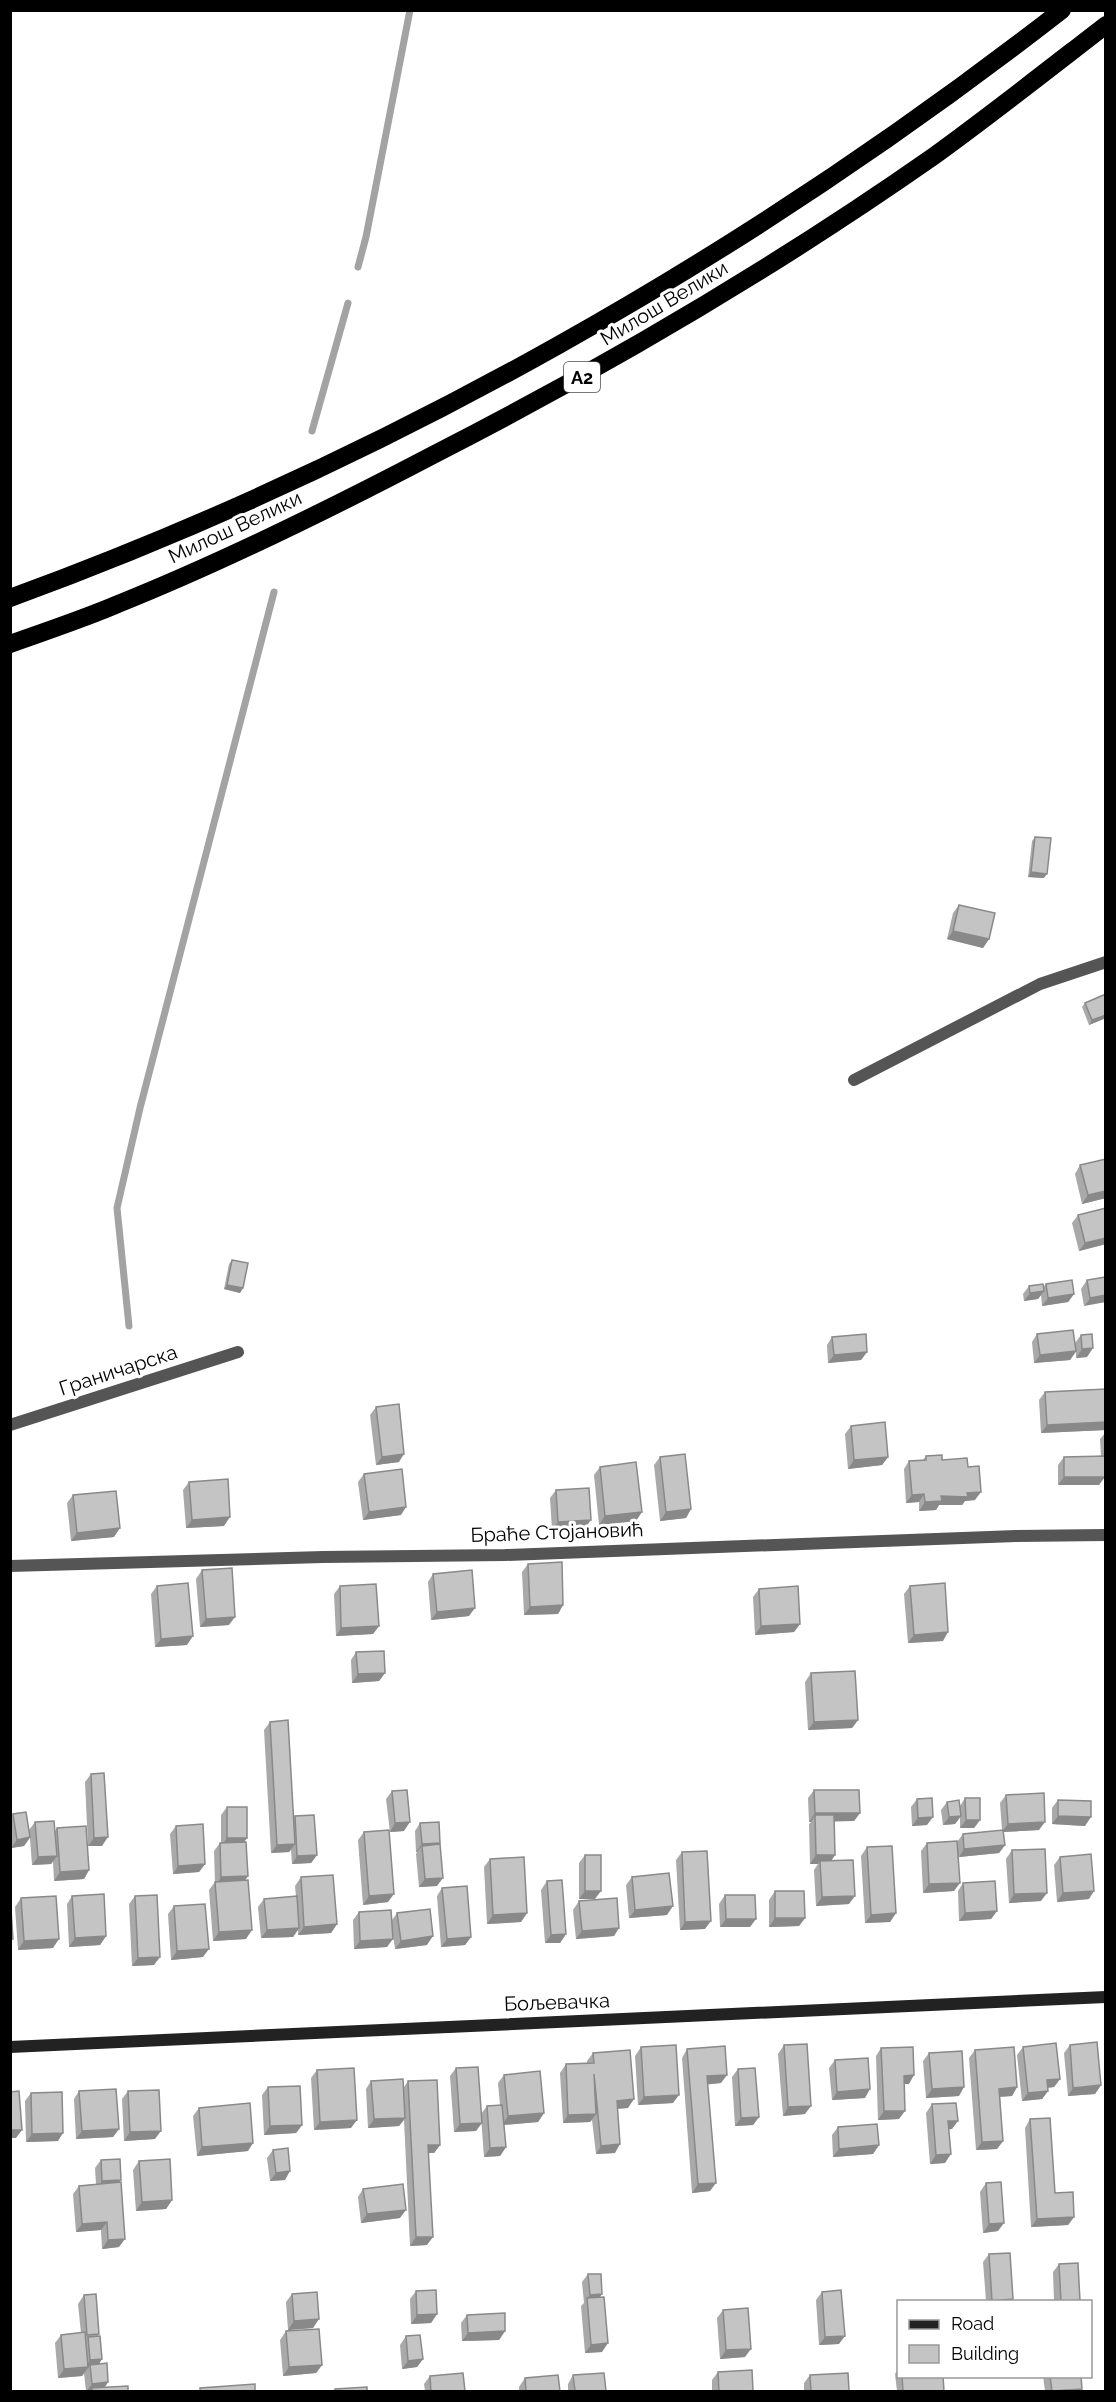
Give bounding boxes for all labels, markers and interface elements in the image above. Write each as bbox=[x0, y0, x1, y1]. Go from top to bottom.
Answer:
street label: Милош Велики bbox=[596, 256, 732, 350]
road number: A2 bbox=[564, 362, 600, 392]
street label: Милош Велики bbox=[165, 486, 305, 568]
street label: Граничарска bbox=[56, 1340, 180, 1400]
street label: Браће Стојановић bbox=[470, 1517, 644, 1547]
street label: Бољевачка bbox=[504, 1988, 610, 2016]
legend bbox=[897, 2300, 1092, 2378]
text: Road bbox=[951, 2313, 994, 2334]
text: Building bbox=[951, 2343, 1019, 2364]

